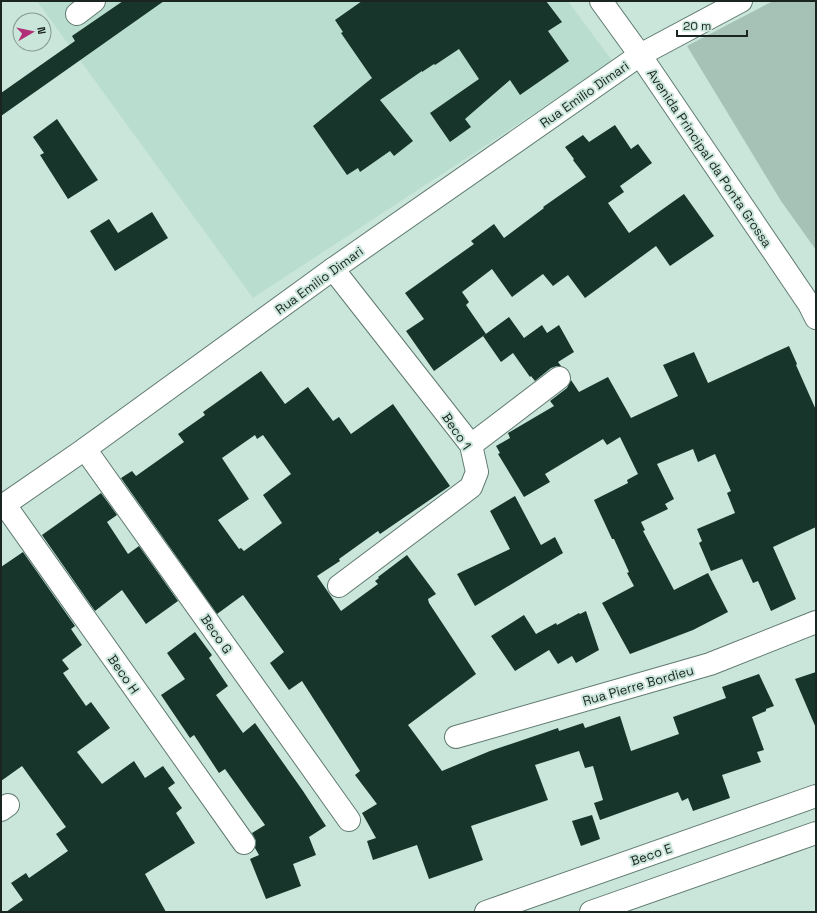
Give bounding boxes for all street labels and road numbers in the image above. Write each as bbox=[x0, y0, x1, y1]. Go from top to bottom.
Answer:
street label: Rua Emilio Dimari bbox=[536, 57, 632, 131]
street label: Avenida Principal da Ponta Grossa bbox=[643, 66, 776, 251]
street label: Rua Emilio Dimari bbox=[272, 243, 367, 318]
street label: Beco 1 bbox=[438, 410, 475, 453]
street label: Beco G bbox=[197, 611, 236, 657]
street label: Beco H bbox=[104, 651, 143, 697]
street label: Rua Pierre Bordieu bbox=[581, 661, 696, 709]
street label: Beco E bbox=[628, 839, 674, 869]

